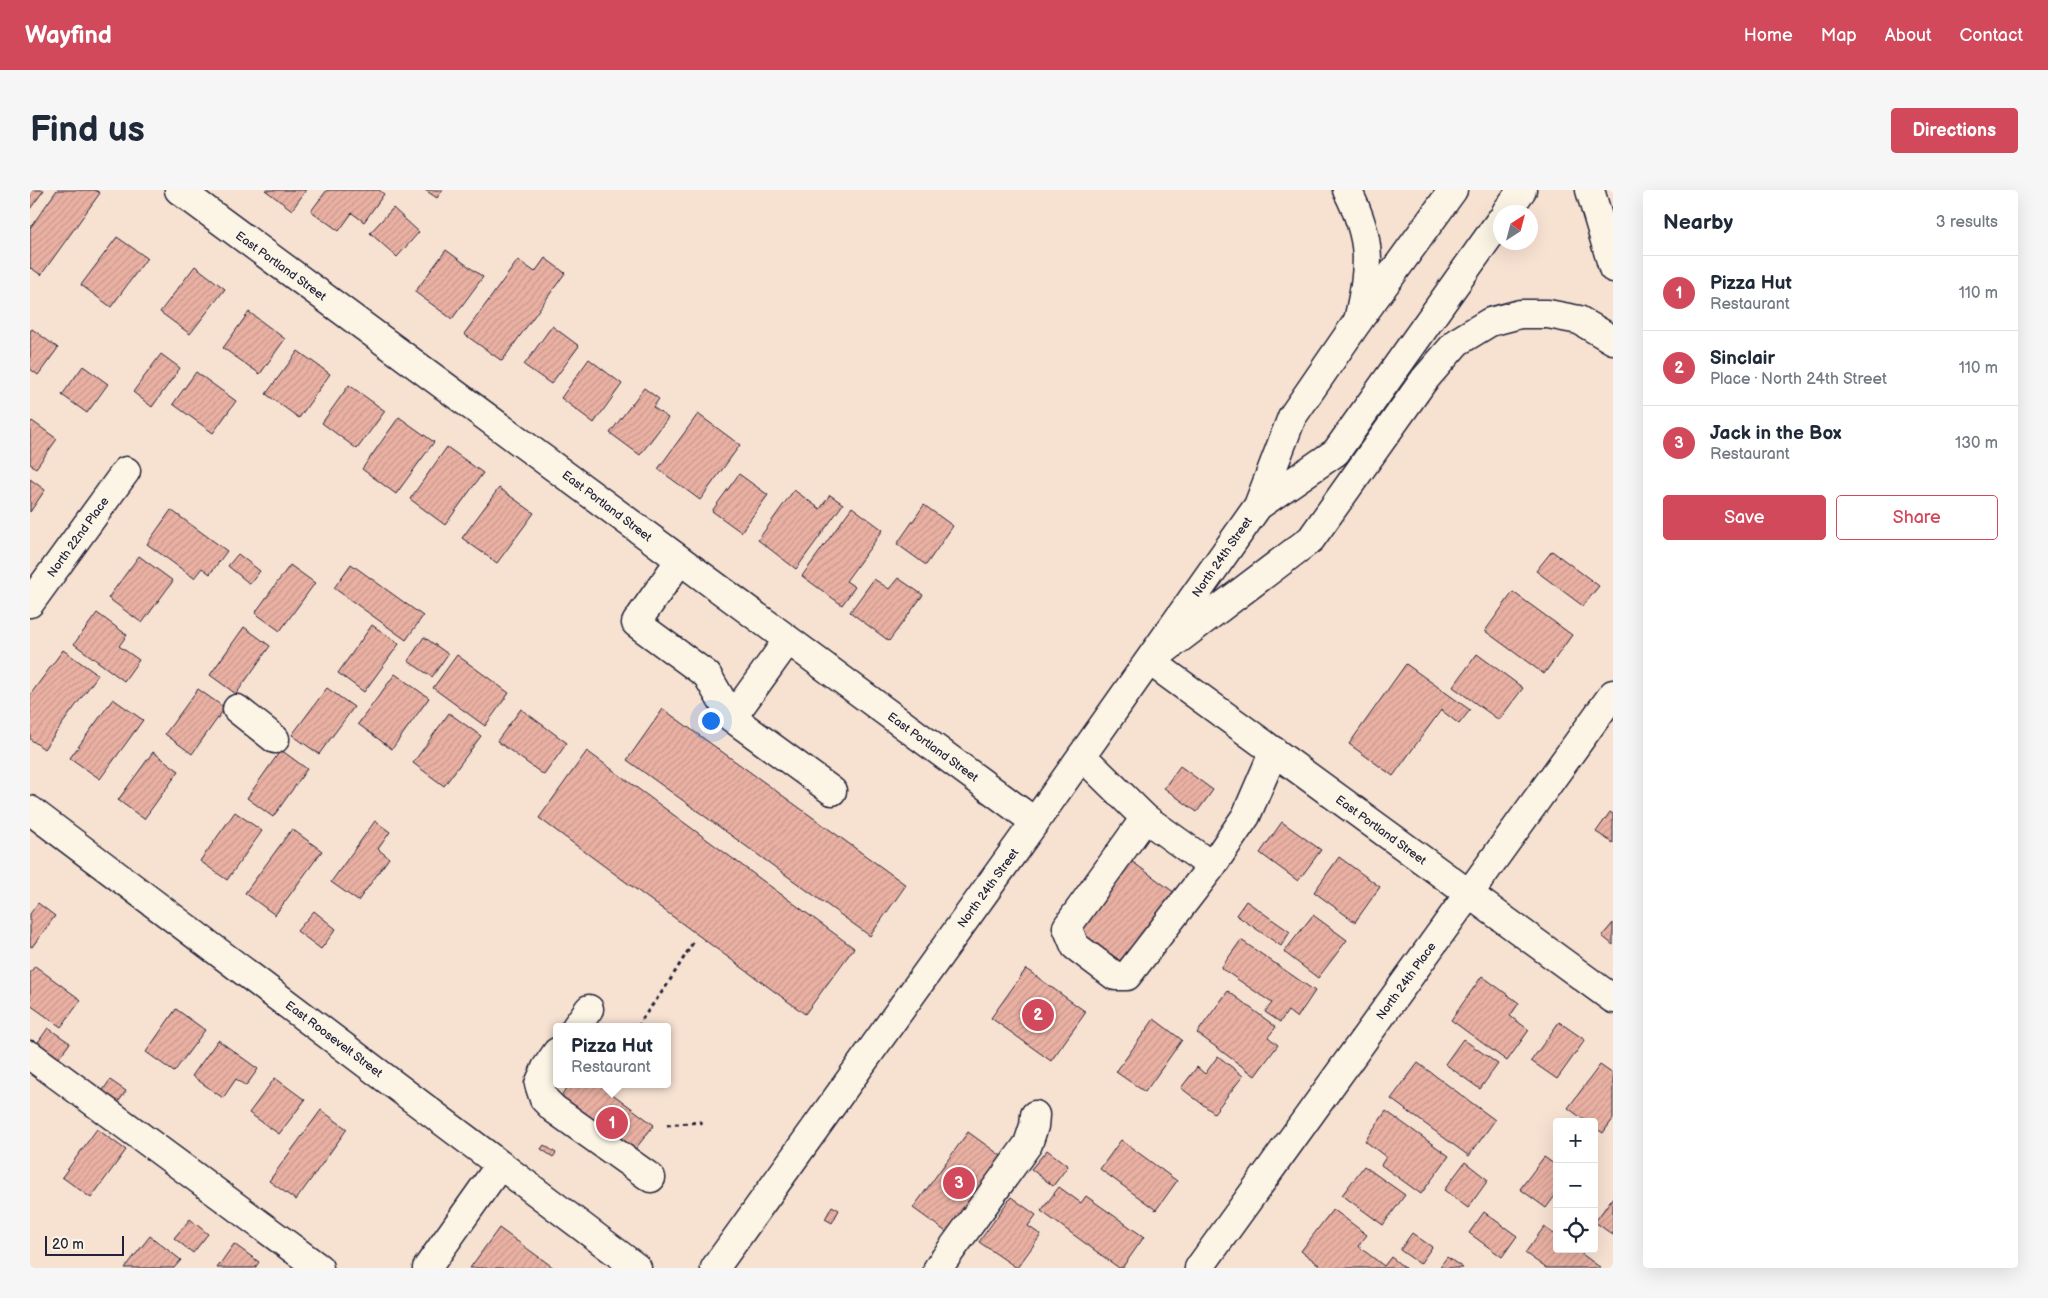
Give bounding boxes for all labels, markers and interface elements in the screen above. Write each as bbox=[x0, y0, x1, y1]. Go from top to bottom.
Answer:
text: Wayfind bbox=[25, 21, 112, 50]
text: Home bbox=[1744, 25, 1793, 46]
text: Map bbox=[1821, 25, 1857, 46]
text: About bbox=[1885, 25, 1932, 46]
text: Contact bbox=[1960, 25, 2023, 46]
button: Directions bbox=[1891, 108, 2018, 153]
text: Find us bbox=[30, 109, 145, 152]
north arrow bbox=[1493, 205, 1538, 250]
text: Nearby bbox=[1663, 210, 1733, 235]
text: 3 results bbox=[1936, 213, 1998, 232]
street label: East Portland Street bbox=[232, 228, 329, 305]
text: Pizza Hut bbox=[1710, 272, 1792, 295]
text: 1 bbox=[1676, 284, 1682, 303]
text: 110 m bbox=[1959, 284, 1998, 303]
text: Restaurant bbox=[1710, 295, 1790, 314]
text: Sinclair bbox=[1710, 347, 1775, 370]
text: 2 bbox=[1674, 359, 1684, 378]
text: 110 m bbox=[1959, 359, 1998, 378]
text: Place · North 24th Street bbox=[1710, 370, 1887, 389]
text: Jack in the Box bbox=[1710, 422, 1841, 445]
text: 3 bbox=[1674, 434, 1684, 453]
text: 130 m bbox=[1955, 434, 1998, 453]
text: Restaurant bbox=[1710, 445, 1790, 464]
street label: East Portland Street bbox=[559, 468, 655, 545]
street label: North 22nd Place bbox=[44, 494, 112, 580]
button: Save bbox=[1663, 495, 1826, 540]
button: Share bbox=[1836, 495, 1998, 540]
street label: North 24th Street bbox=[1189, 514, 1256, 600]
your location bbox=[698, 708, 724, 734]
street label: East Portland Street bbox=[884, 709, 981, 786]
street label: East Portland Street bbox=[1332, 792, 1429, 869]
street label: North 24th Street bbox=[955, 845, 1022, 931]
street label: North 24th Place bbox=[1373, 940, 1440, 1023]
pin: 2 bbox=[1022, 996, 1054, 1034]
street label: East Roosevelt Street bbox=[282, 998, 385, 1081]
popup bbox=[553, 1023, 671, 1088]
text: Pizza Hut bbox=[571, 1035, 653, 1058]
text: Restaurant bbox=[571, 1058, 651, 1077]
pin: 1 bbox=[596, 1104, 628, 1142]
map controls bbox=[1553, 1118, 1598, 1253]
button: + bbox=[1553, 1118, 1598, 1163]
button: − bbox=[1553, 1163, 1598, 1208]
pin: 3 bbox=[943, 1164, 975, 1202]
button: locate bbox=[1553, 1208, 1598, 1253]
scale bar bbox=[45, 1233, 124, 1256]
text: 20 m bbox=[52, 1236, 84, 1253]

